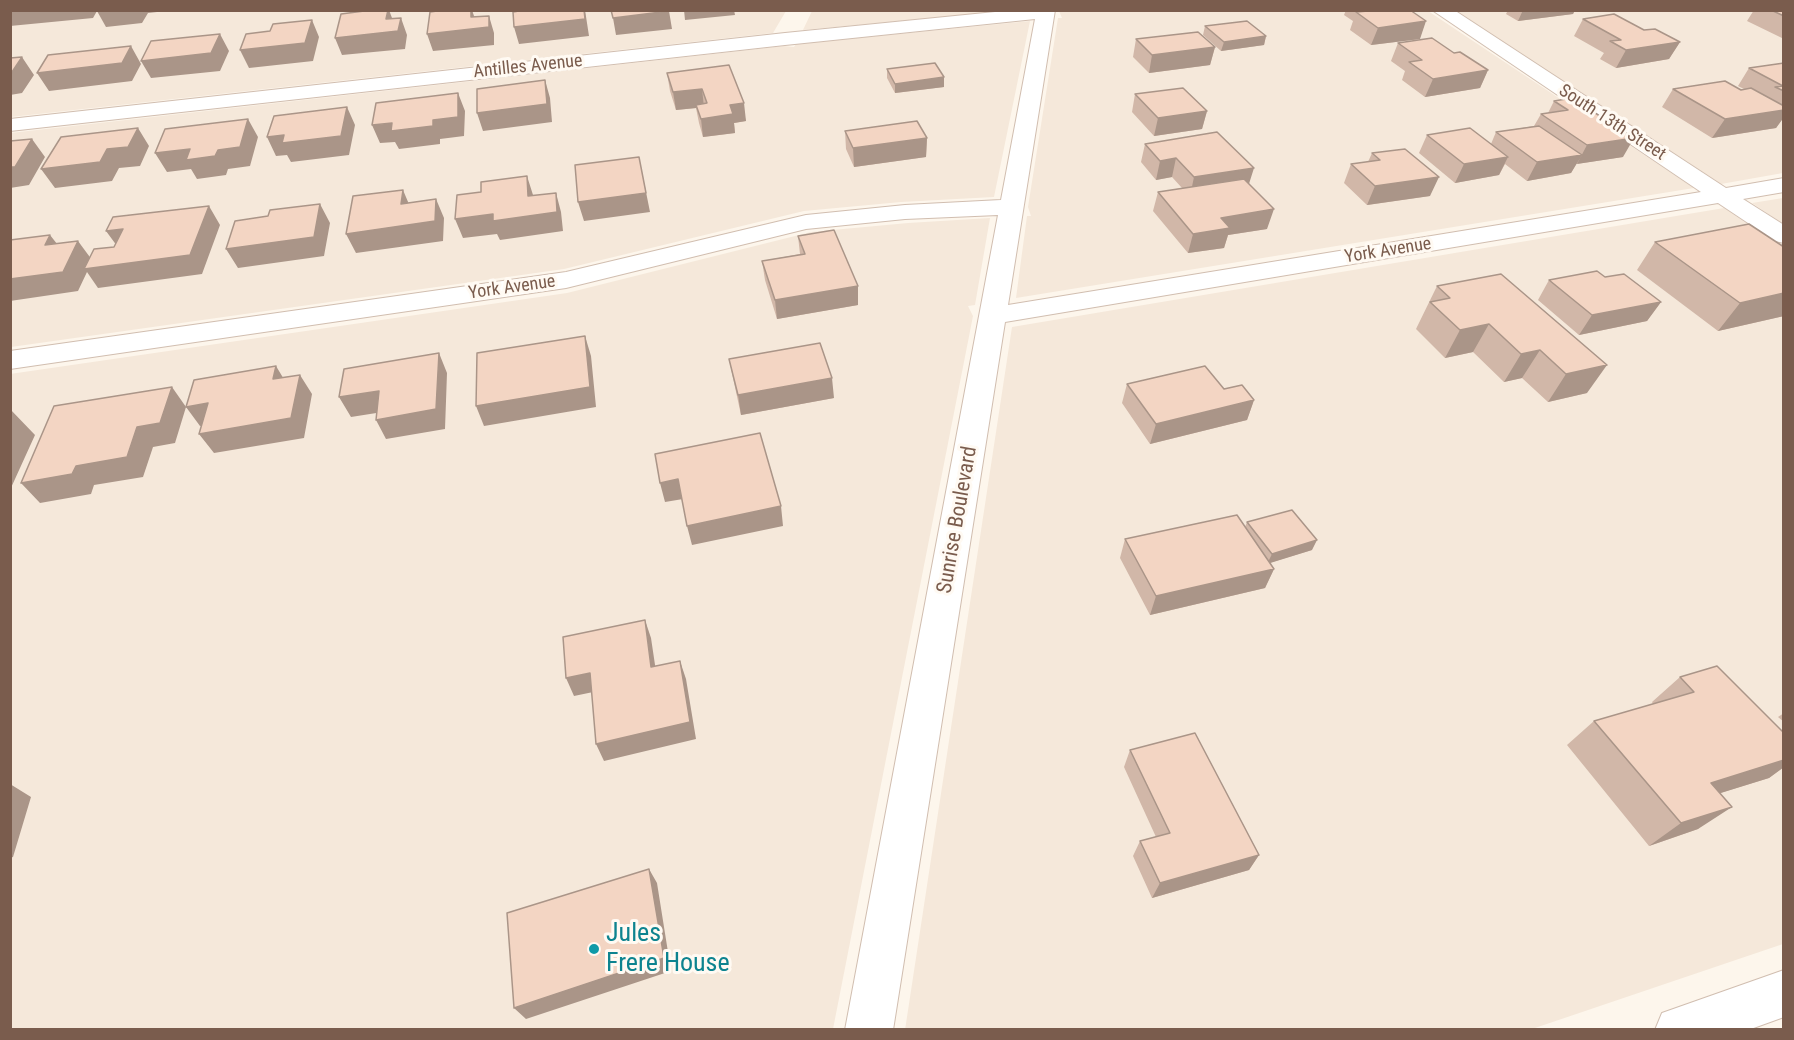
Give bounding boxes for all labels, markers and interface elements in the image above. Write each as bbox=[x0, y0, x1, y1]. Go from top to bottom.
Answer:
street label: Antilles Avenue bbox=[472, 51, 584, 83]
street label: South 13th Street bbox=[1554, 80, 1670, 166]
street label: York Avenue bbox=[1343, 233, 1433, 269]
street label: York Avenue bbox=[467, 271, 557, 305]
street label: Sunrise Boulevard bbox=[933, 445, 983, 595]
place label: Jules Frere House bbox=[606, 918, 730, 980]
marker: Jules Frere House bbox=[587, 942, 601, 956]

